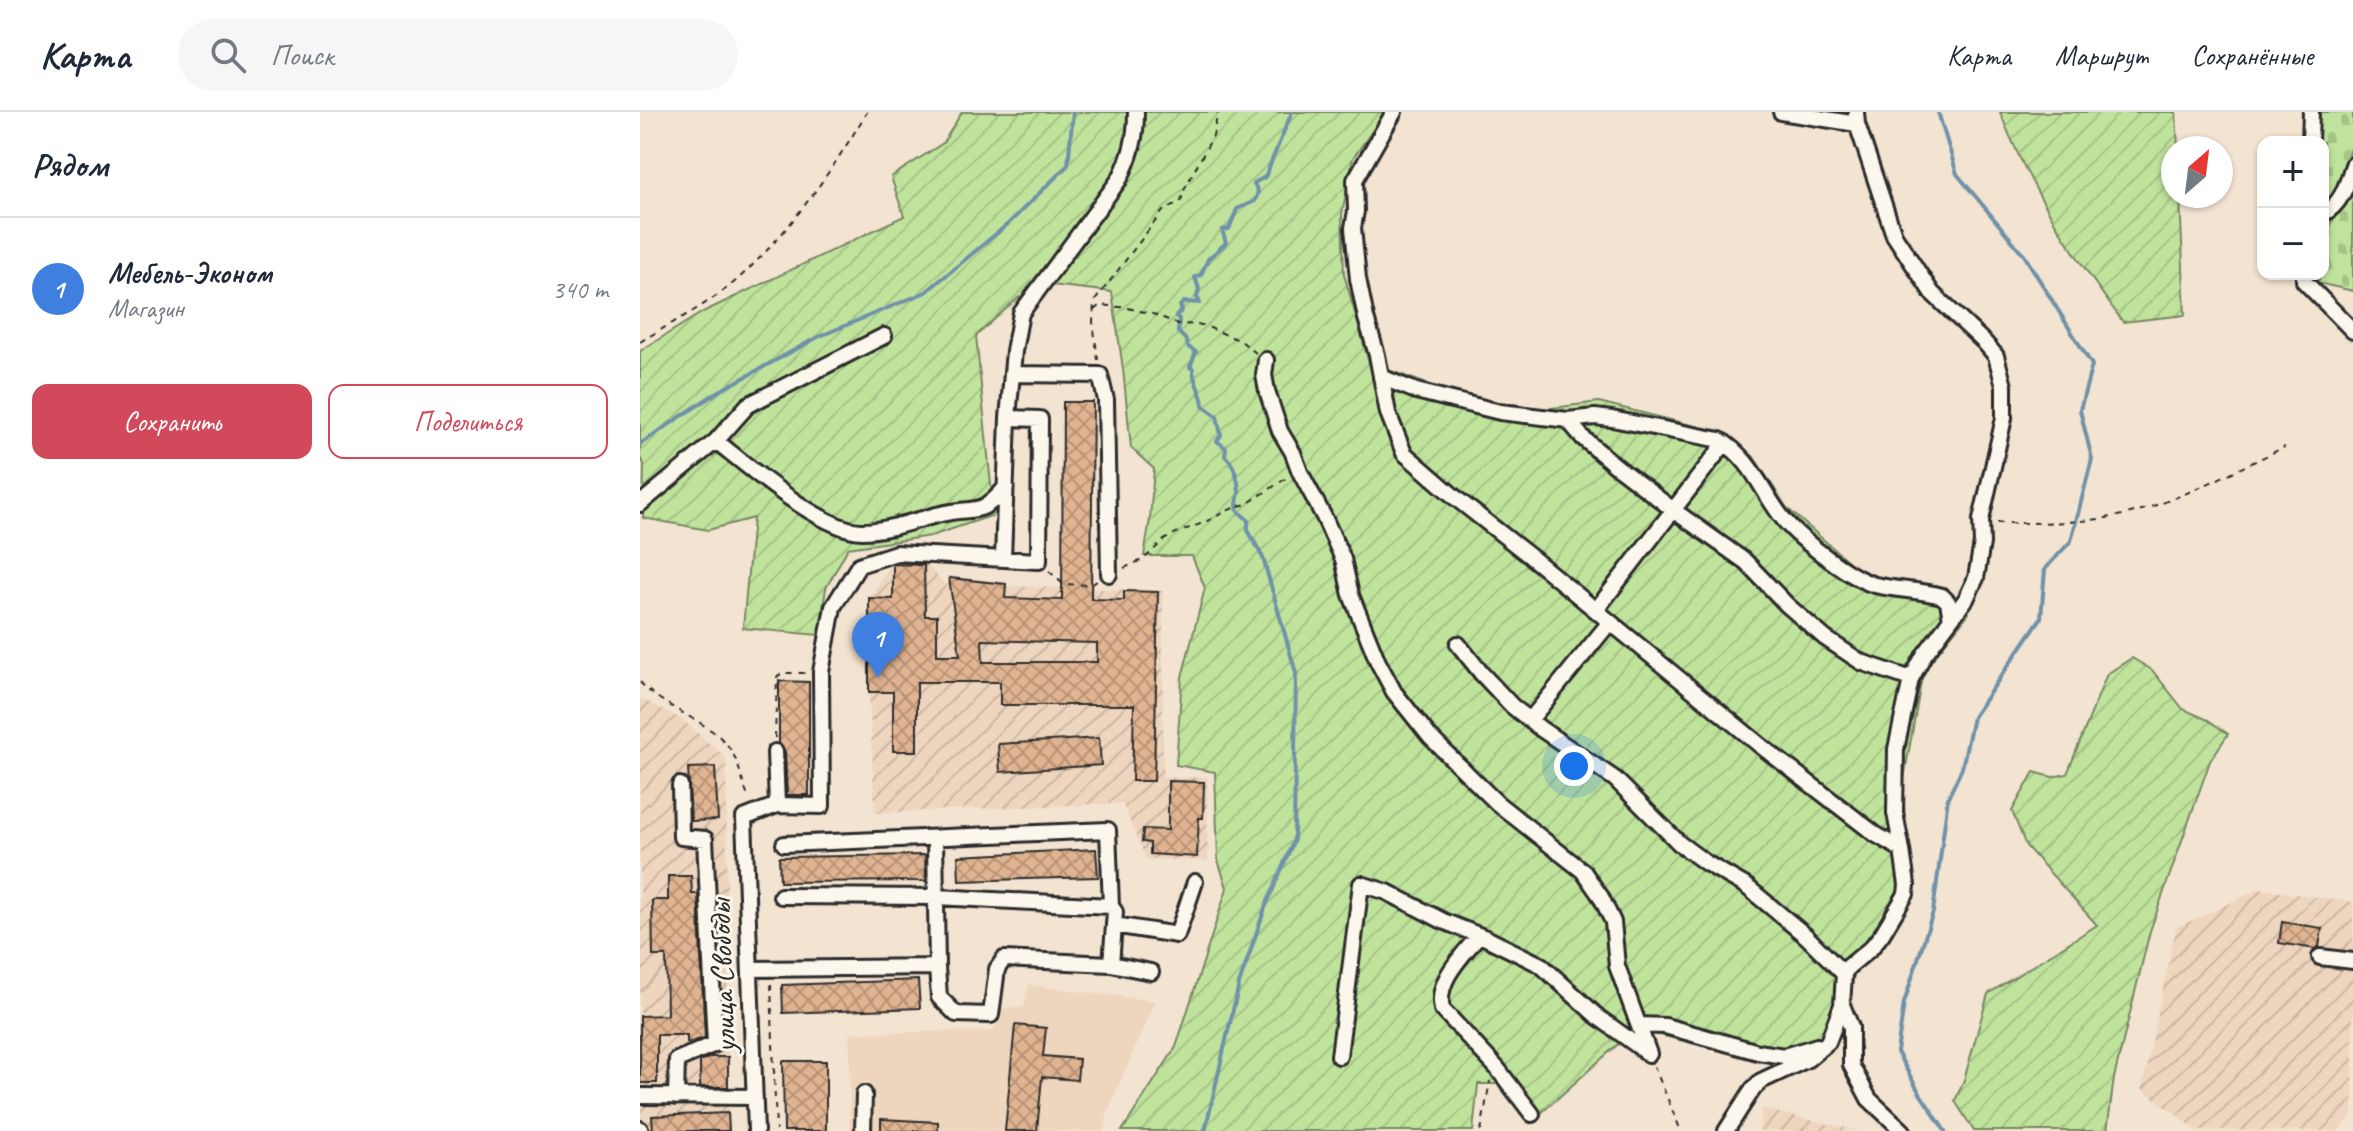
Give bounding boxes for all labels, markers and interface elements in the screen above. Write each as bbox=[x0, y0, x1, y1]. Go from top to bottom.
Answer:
search box bbox=[178, 19, 738, 91]
text: Карта bbox=[40, 32, 130, 79]
icon: search bbox=[206, 33, 250, 77]
text: Поиск bbox=[270, 36, 334, 74]
text: Карта bbox=[1947, 38, 2011, 73]
text: Маршрут bbox=[2055, 38, 2147, 73]
text: Сохранённые bbox=[2191, 38, 2313, 73]
north arrow bbox=[2161, 136, 2233, 208]
map controls bbox=[2257, 136, 2329, 280]
button: + bbox=[2257, 136, 2329, 208]
text: Рядом bbox=[32, 143, 108, 186]
button: − bbox=[2257, 208, 2329, 280]
text: Мебель-Эконом bbox=[108, 254, 272, 292]
text: 1 bbox=[52, 273, 64, 306]
text: 340 m bbox=[552, 273, 608, 306]
text: Магазин bbox=[108, 292, 184, 325]
button: Сохранить bbox=[32, 384, 312, 459]
button: Поделиться bbox=[328, 384, 608, 459]
pin: 1 bbox=[852, 612, 904, 678]
your location bbox=[1554, 746, 1594, 786]
street label: улица Свободы bbox=[699, 896, 745, 1056]

